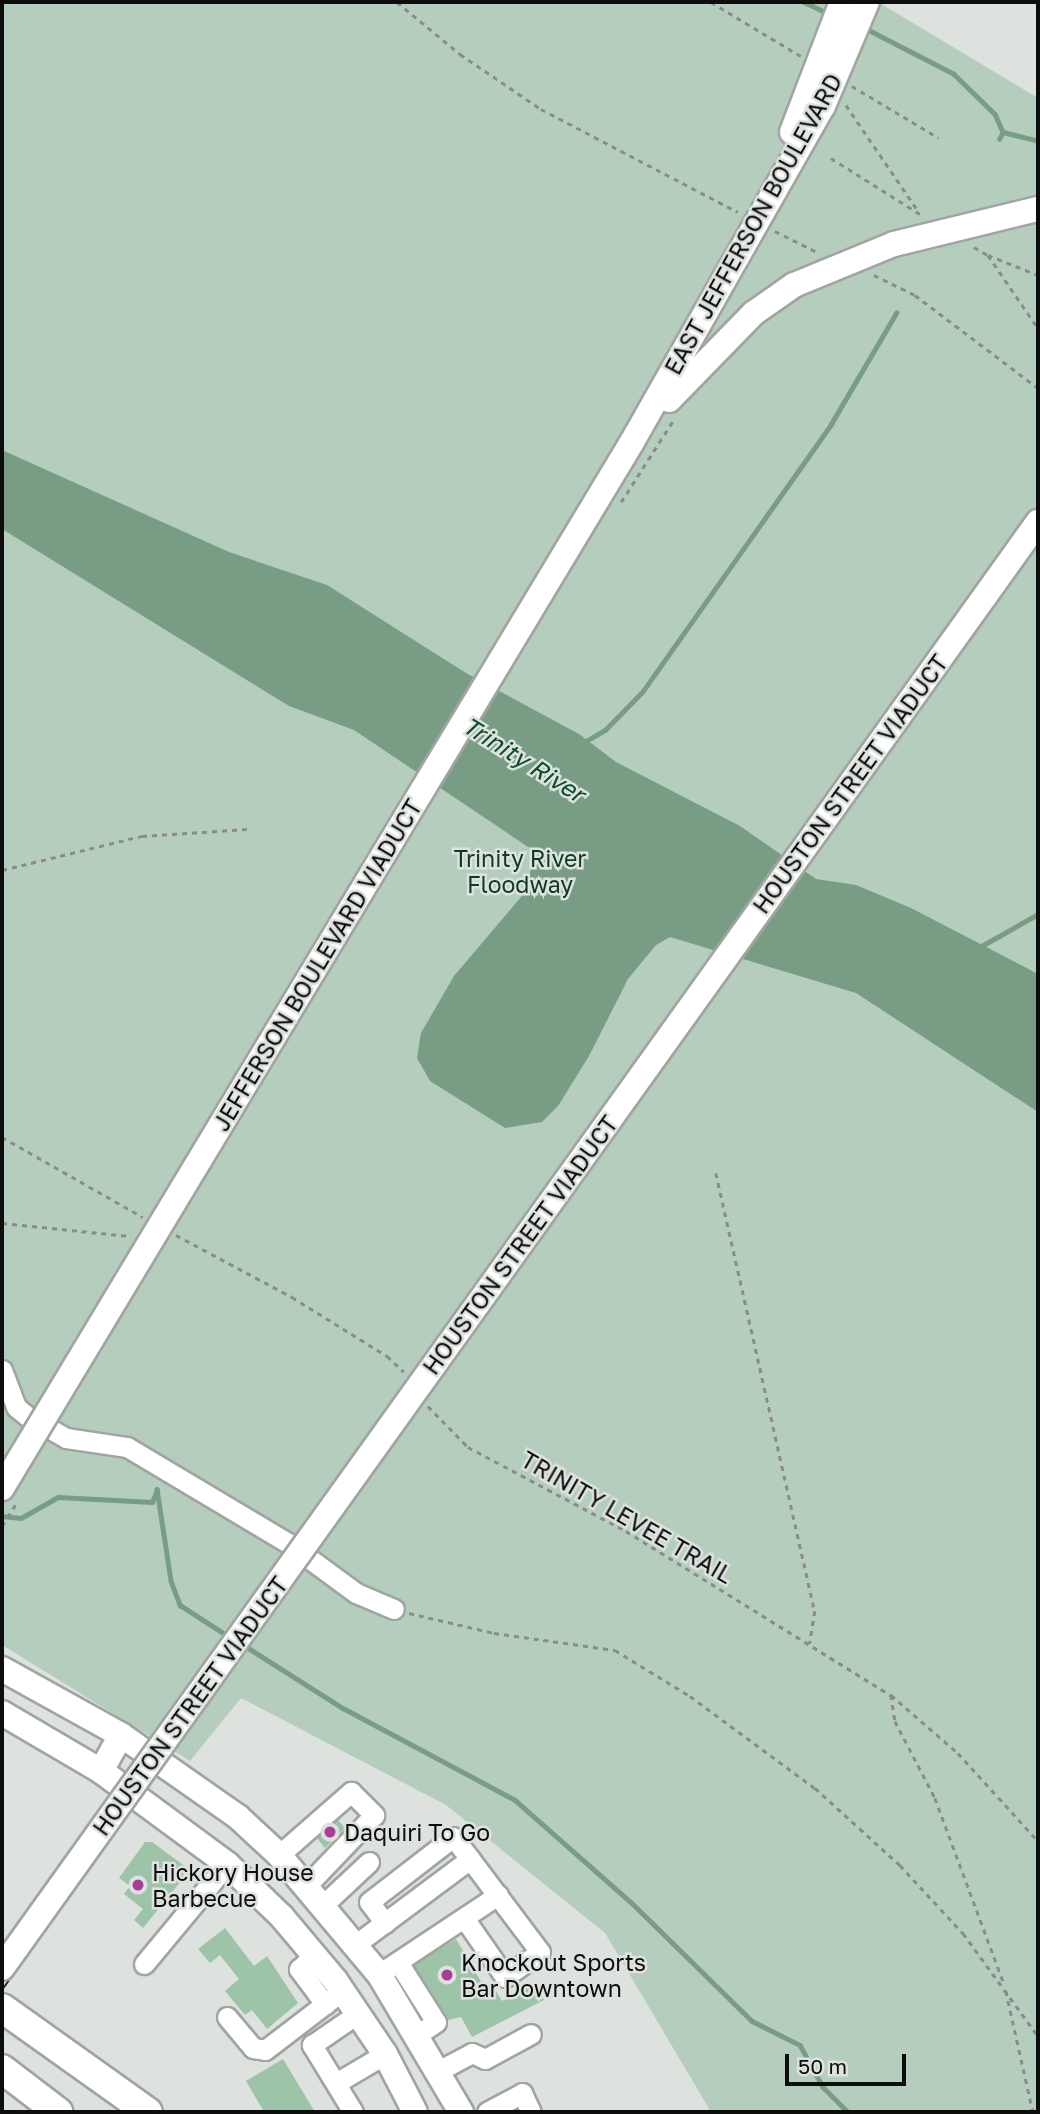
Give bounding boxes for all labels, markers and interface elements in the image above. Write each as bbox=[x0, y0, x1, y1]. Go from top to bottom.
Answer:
street label: EAST JEFFERSON BOULEVARD bbox=[659, 69, 847, 379]
street label: HOUSTON STREET VIADUCT bbox=[747, 649, 953, 919]
water label: Trinity River bbox=[458, 710, 590, 808]
street label: JEFFERSON BOULEVARD VIADUCT bbox=[207, 794, 427, 1136]
park label: Trinity River Floodway bbox=[454, 844, 586, 898]
street label: HOUSTON STREET VIADUCT bbox=[417, 1110, 623, 1380]
street label: TRINITY LEVEE TRAIL bbox=[516, 1445, 738, 1589]
street label: HOUSTON STREET VIADUCT bbox=[87, 1571, 293, 1841]
place label: Daquiri To Go bbox=[344, 1818, 490, 1846]
marker: Daquiri To Go bbox=[322, 1824, 338, 1840]
place label: Hickory House Barbecue bbox=[152, 1858, 314, 1912]
marker: Hickory House Barbecue bbox=[130, 1877, 146, 1893]
place label: Knockout Sports Bar Downtown bbox=[461, 1948, 646, 2002]
marker: Knockout Sports Bar Downtown bbox=[439, 1967, 455, 1983]
scale bar bbox=[788, 2040, 909, 2084]
text: 50 m bbox=[798, 2053, 847, 2079]

